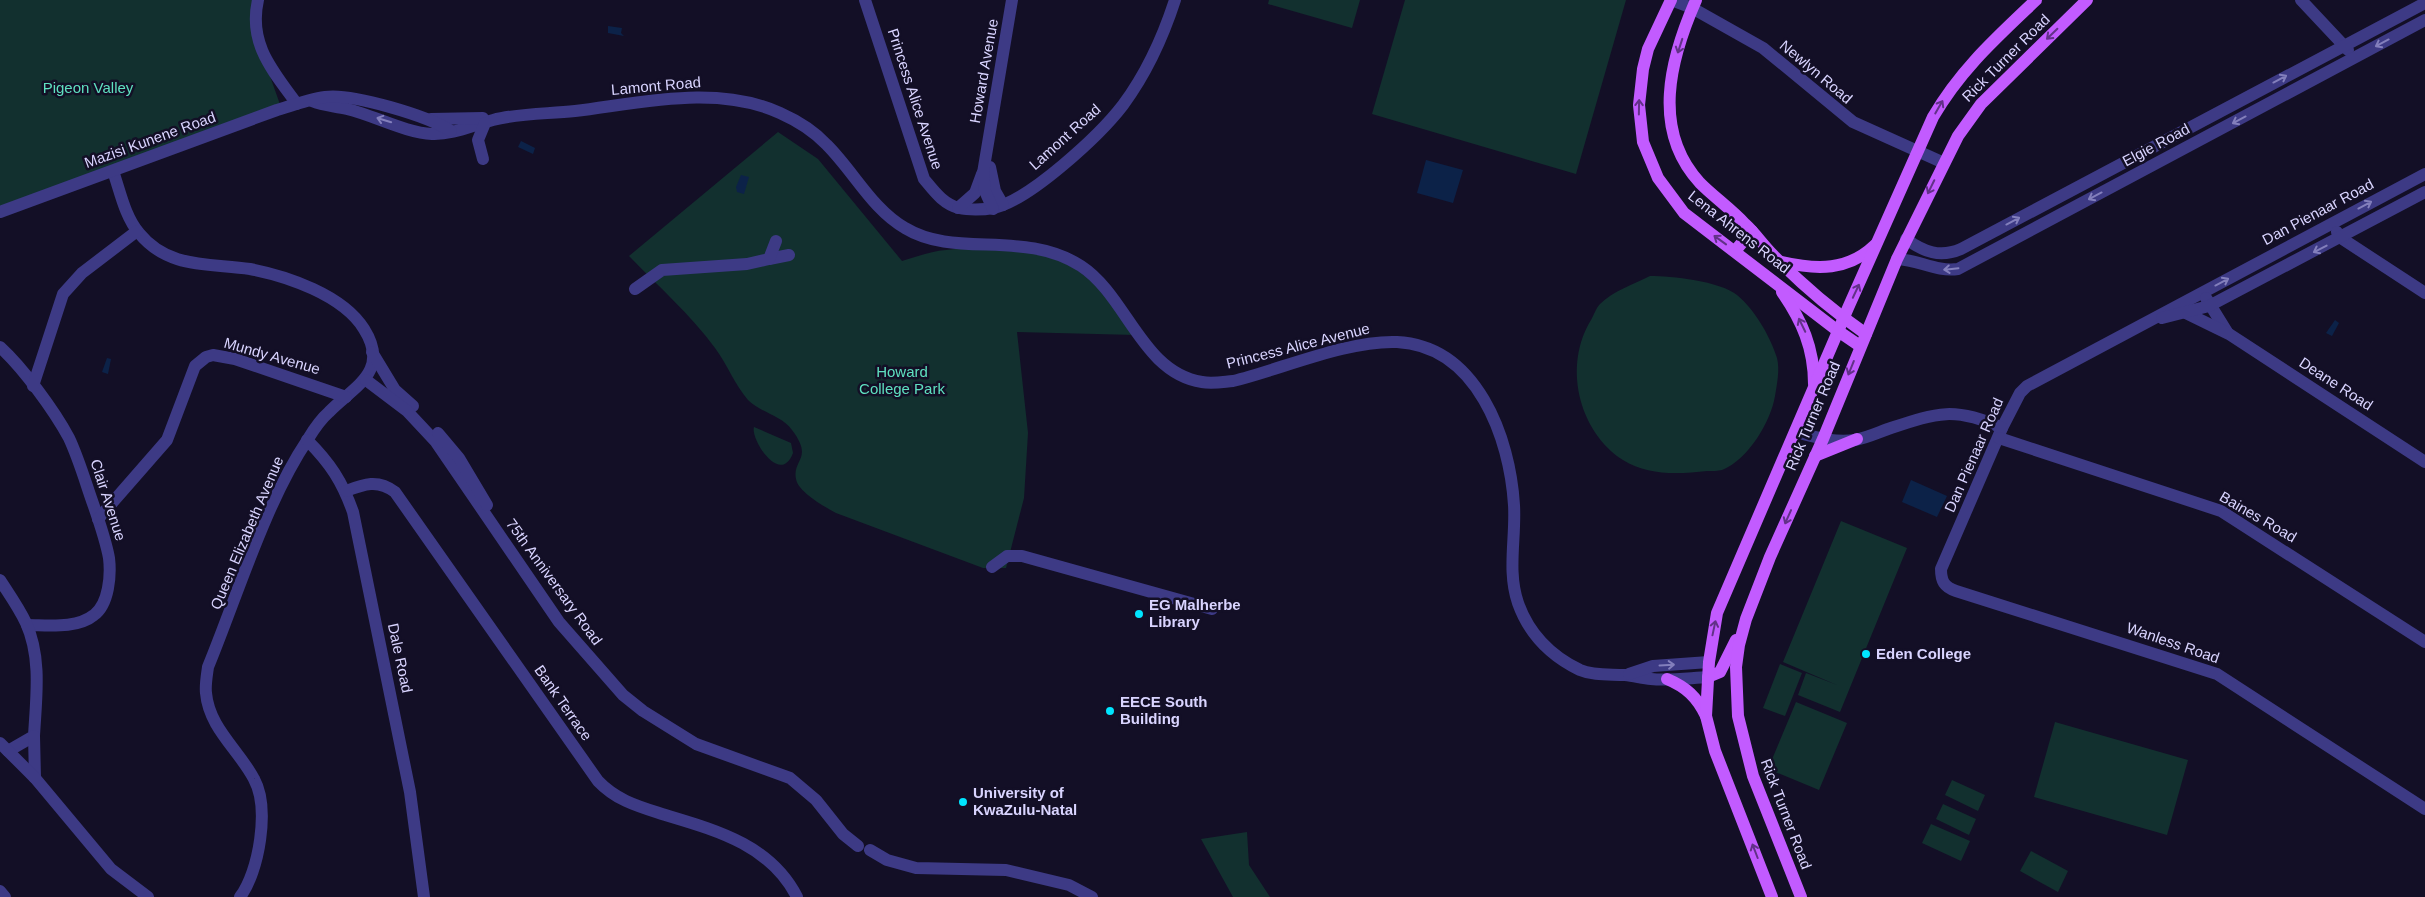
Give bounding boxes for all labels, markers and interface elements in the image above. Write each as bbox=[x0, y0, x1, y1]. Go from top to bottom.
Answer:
street label: Rick Turner Road bbox=[1958, 10, 2053, 105]
street label: Howard Avenue bbox=[966, 17, 1001, 124]
street label: Princess Alice Avenue bbox=[885, 26, 946, 172]
one-way arrow bbox=[2046, 28, 2059, 40]
street label: Newlyn Road bbox=[1777, 36, 1856, 107]
one-way arrow bbox=[1675, 38, 1684, 53]
one-way arrow bbox=[2375, 39, 2390, 48]
street label: Lamont Road bbox=[610, 73, 702, 98]
one-way arrow bbox=[2272, 74, 2287, 83]
park label: Pigeon Valley bbox=[43, 79, 134, 96]
one-way arrow bbox=[1635, 99, 1644, 115]
street label: Lamont Road bbox=[1026, 100, 1104, 173]
one-way arrow bbox=[1934, 100, 1944, 115]
street label: Mazisi Kunene Road bbox=[82, 108, 218, 171]
one-way arrow bbox=[376, 115, 392, 125]
one-way arrow bbox=[2231, 115, 2246, 125]
street label: Elgie Road bbox=[2119, 120, 2192, 169]
street label: Dan Pienaar Road bbox=[2259, 175, 2376, 248]
one-way arrow bbox=[1926, 180, 1936, 195]
street label: Lena Ahrens Road bbox=[1685, 187, 1794, 277]
one-way arrow bbox=[2089, 192, 2103, 202]
one-way arrow bbox=[2357, 200, 2372, 209]
one-way arrow bbox=[2005, 216, 2020, 225]
one-way arrow bbox=[1713, 235, 1727, 245]
one-way arrow bbox=[2313, 244, 2328, 254]
one-way arrow bbox=[1943, 264, 1959, 274]
one-way arrow bbox=[2214, 277, 2228, 287]
one-way arrow bbox=[1851, 284, 1861, 299]
one-way arrow bbox=[1797, 318, 1806, 333]
street label: Princess Alice Avenue bbox=[1224, 319, 1371, 372]
street label: Mundy Avenue bbox=[222, 334, 322, 377]
street label: Deane Road bbox=[2296, 354, 2376, 414]
street label: Rick Turner Road bbox=[1782, 359, 1843, 473]
one-way arrow bbox=[1846, 360, 1856, 375]
park label: Howard College Park bbox=[859, 363, 945, 397]
street label: Dan Pienaar Road bbox=[1941, 395, 2006, 515]
street label: Queen Elizabeth Avenue bbox=[207, 454, 287, 612]
street label: Clair Avenue bbox=[87, 457, 130, 543]
street label: Baines Road bbox=[2217, 488, 2300, 545]
one-way arrow bbox=[1782, 509, 1792, 524]
street label: 75th Anniversary Road bbox=[503, 515, 606, 648]
place label: EG Malherbe Library bbox=[1149, 596, 1241, 630]
marker: EG Malherbe Library bbox=[1133, 608, 1145, 620]
street label: Wanless Road bbox=[2125, 619, 2222, 666]
one-way arrow bbox=[1710, 620, 1719, 636]
street label: Dale Road bbox=[385, 621, 416, 694]
place label: Eden College bbox=[1876, 645, 1971, 662]
marker: Eden College bbox=[1860, 648, 1872, 660]
one-way arrow bbox=[1658, 660, 1675, 670]
street label: Bank Terrace bbox=[531, 662, 596, 744]
place label: EECE South Building bbox=[1120, 693, 1208, 727]
marker: EECE South Building bbox=[1104, 705, 1116, 717]
street label: Rick Turner Road bbox=[1758, 756, 1815, 871]
place label: University of KwaZulu-Natal bbox=[973, 784, 1077, 818]
marker: University of KwaZulu-Natal bbox=[957, 796, 969, 808]
one-way arrow bbox=[1749, 844, 1758, 859]

